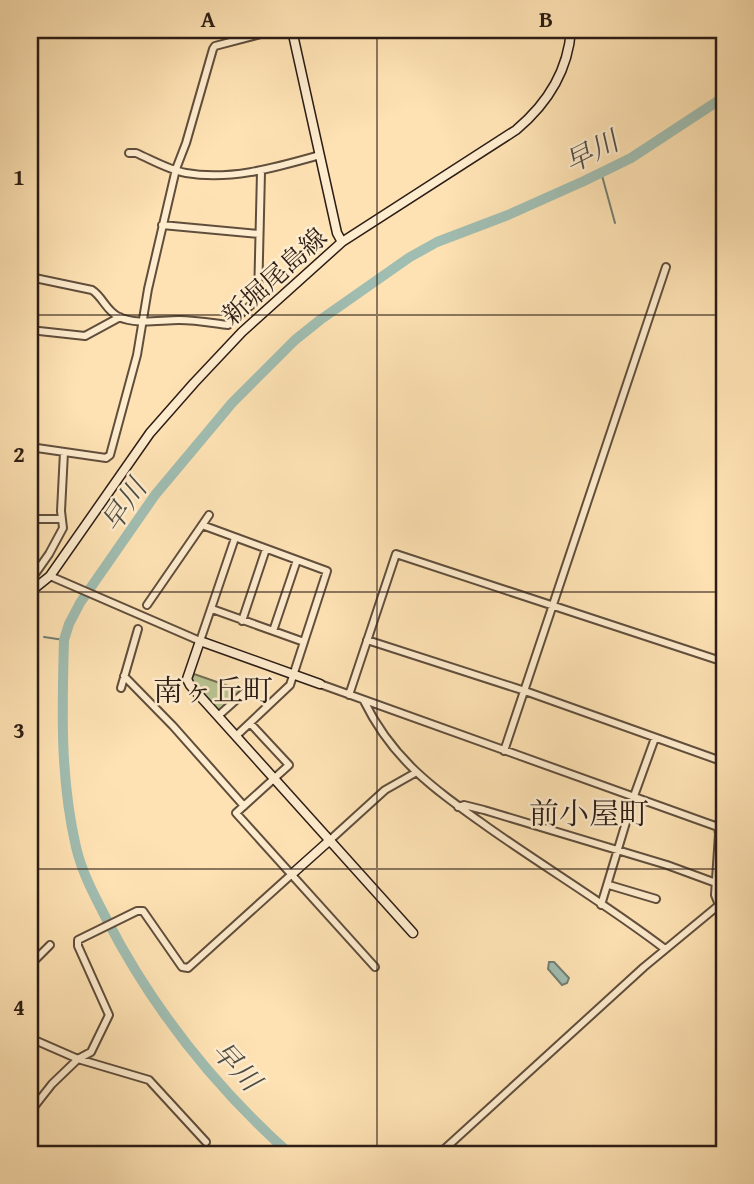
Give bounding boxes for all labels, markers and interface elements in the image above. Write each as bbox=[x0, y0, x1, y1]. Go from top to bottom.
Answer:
text: A bbox=[201, 2, 216, 35]
text: B bbox=[539, 2, 553, 35]
water label: 早川 bbox=[557, 119, 628, 182]
text: 1 bbox=[13, 160, 25, 193]
street label: 新堀尾島線 bbox=[213, 218, 335, 334]
text: 2 bbox=[13, 437, 25, 470]
water label: 早川 bbox=[90, 468, 157, 540]
district label: 南ヶ丘町 bbox=[153, 668, 273, 712]
text: 3 bbox=[13, 713, 25, 746]
district label: 前小屋町 bbox=[529, 791, 649, 835]
text: 4 bbox=[13, 990, 25, 1023]
water label: 早川 bbox=[203, 1031, 273, 1102]

